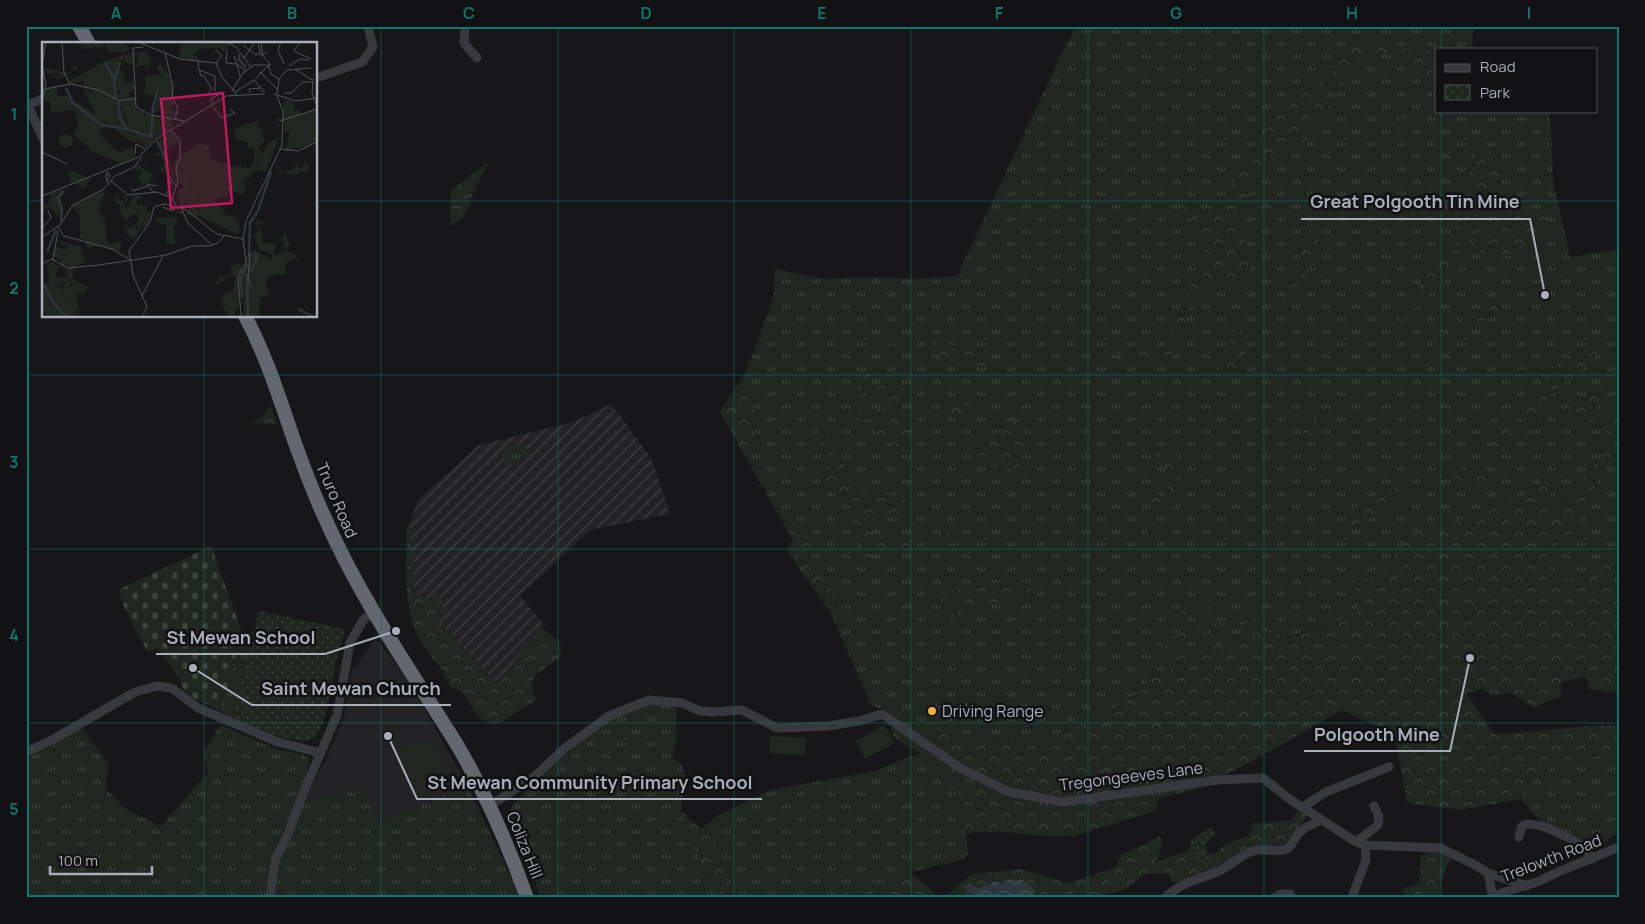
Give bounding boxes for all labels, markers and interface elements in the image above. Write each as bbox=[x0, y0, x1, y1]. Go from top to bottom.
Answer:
text: A bbox=[111, 2, 122, 24]
text: B bbox=[287, 2, 297, 24]
text: C bbox=[463, 2, 475, 24]
text: D bbox=[640, 2, 652, 24]
text: E bbox=[817, 2, 827, 24]
text: F bbox=[995, 2, 1004, 24]
text: G bbox=[1170, 2, 1182, 24]
text: H bbox=[1346, 2, 1358, 24]
text: I bbox=[1527, 2, 1531, 24]
inset map bbox=[42, 42, 318, 318]
legend bbox=[1435, 48, 1598, 112]
text: Road bbox=[1480, 56, 1516, 77]
text: Park bbox=[1480, 82, 1510, 103]
text: 1 bbox=[10, 103, 18, 125]
callout: Great Polgooth Tin Mine bbox=[1301, 186, 1530, 219]
text: Great Polgooth Tin Mine bbox=[1310, 189, 1520, 213]
text: 2 bbox=[9, 277, 19, 299]
text: 3 bbox=[9, 451, 19, 473]
street label: Truro Road bbox=[311, 459, 363, 541]
callout: St Mewan School bbox=[156, 621, 325, 654]
text: 4 bbox=[9, 624, 19, 646]
text: St Mewan School bbox=[167, 625, 315, 649]
callout: Saint Mewan Church bbox=[252, 672, 451, 705]
text: Saint Mewan Church bbox=[261, 676, 441, 700]
place label: Driving Range bbox=[942, 700, 1044, 722]
marker: Driving Range bbox=[926, 705, 938, 717]
callout: Polgooth Mine bbox=[1304, 718, 1450, 751]
text: Polgooth Mine bbox=[1314, 722, 1440, 746]
street label: Tregongeeves Lane bbox=[1058, 756, 1204, 796]
callout: St Mewan Community Primary School bbox=[417, 766, 762, 799]
text: St Mewan Community Primary School bbox=[427, 770, 753, 794]
text: 5 bbox=[9, 798, 19, 820]
street label: Coliza Hill bbox=[502, 808, 548, 882]
street label: Trelowth Road bbox=[1498, 829, 1604, 887]
scale bar bbox=[50, 844, 152, 876]
text: 100 m bbox=[58, 850, 98, 871]

